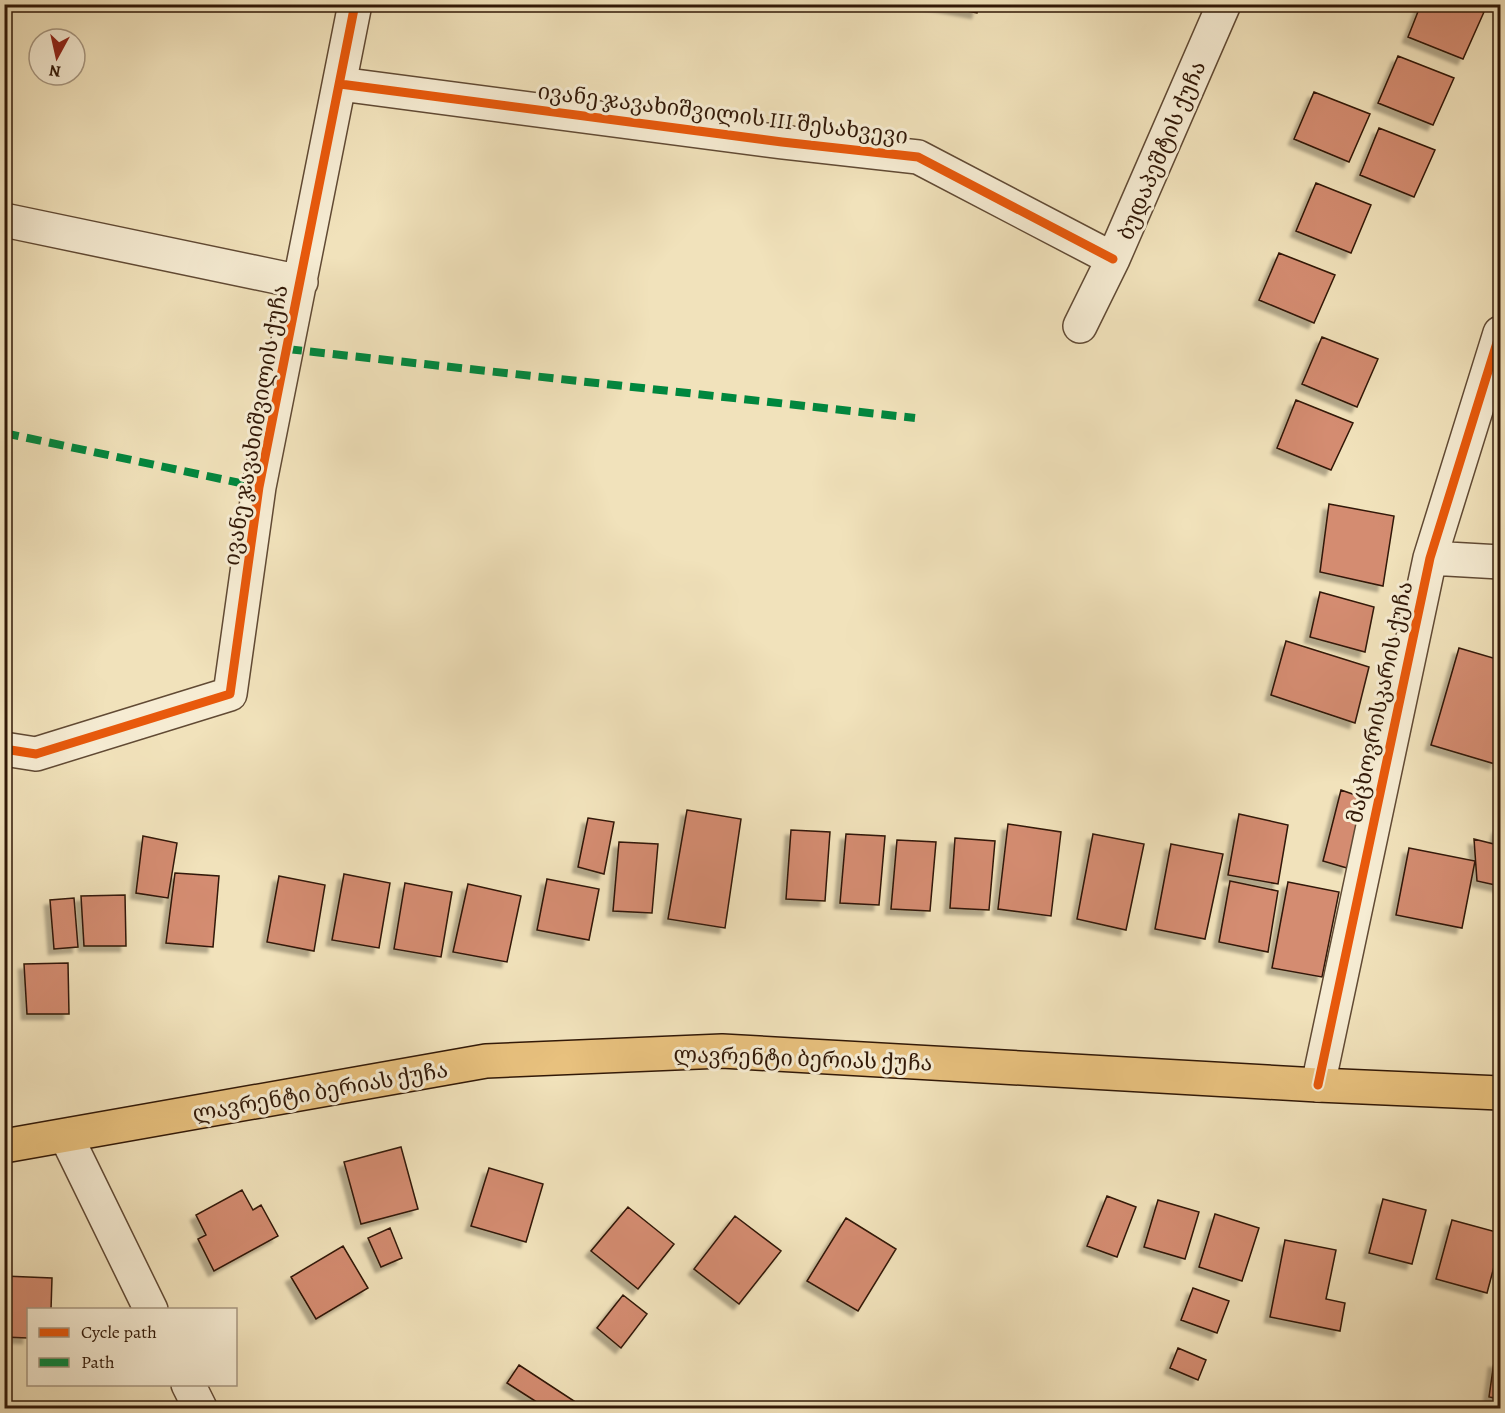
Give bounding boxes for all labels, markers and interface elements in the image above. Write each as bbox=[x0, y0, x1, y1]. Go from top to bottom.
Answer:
north arrow bbox=[27, 27, 87, 87]
street label: ბუდაპეშტის ქუჩა bbox=[1111, 56, 1213, 245]
text: N bbox=[47, 59, 62, 83]
street label: ივანე ჯავახიშვილის III შესახვევი bbox=[536, 76, 910, 152]
street label: ივანე ჯავახიშვილის ქუჩა bbox=[217, 283, 295, 568]
street label: მაცხოვრისკარის ქუჩა bbox=[1340, 579, 1420, 826]
street label: ლავრენტი ბერიას ქუჩა bbox=[673, 1039, 933, 1079]
street label: ლავრენტი ბერიას ქუჩა bbox=[190, 1055, 450, 1129]
legend bbox=[27, 1308, 237, 1386]
text: Cycle path bbox=[81, 1320, 157, 1344]
text: Path bbox=[81, 1350, 115, 1374]

